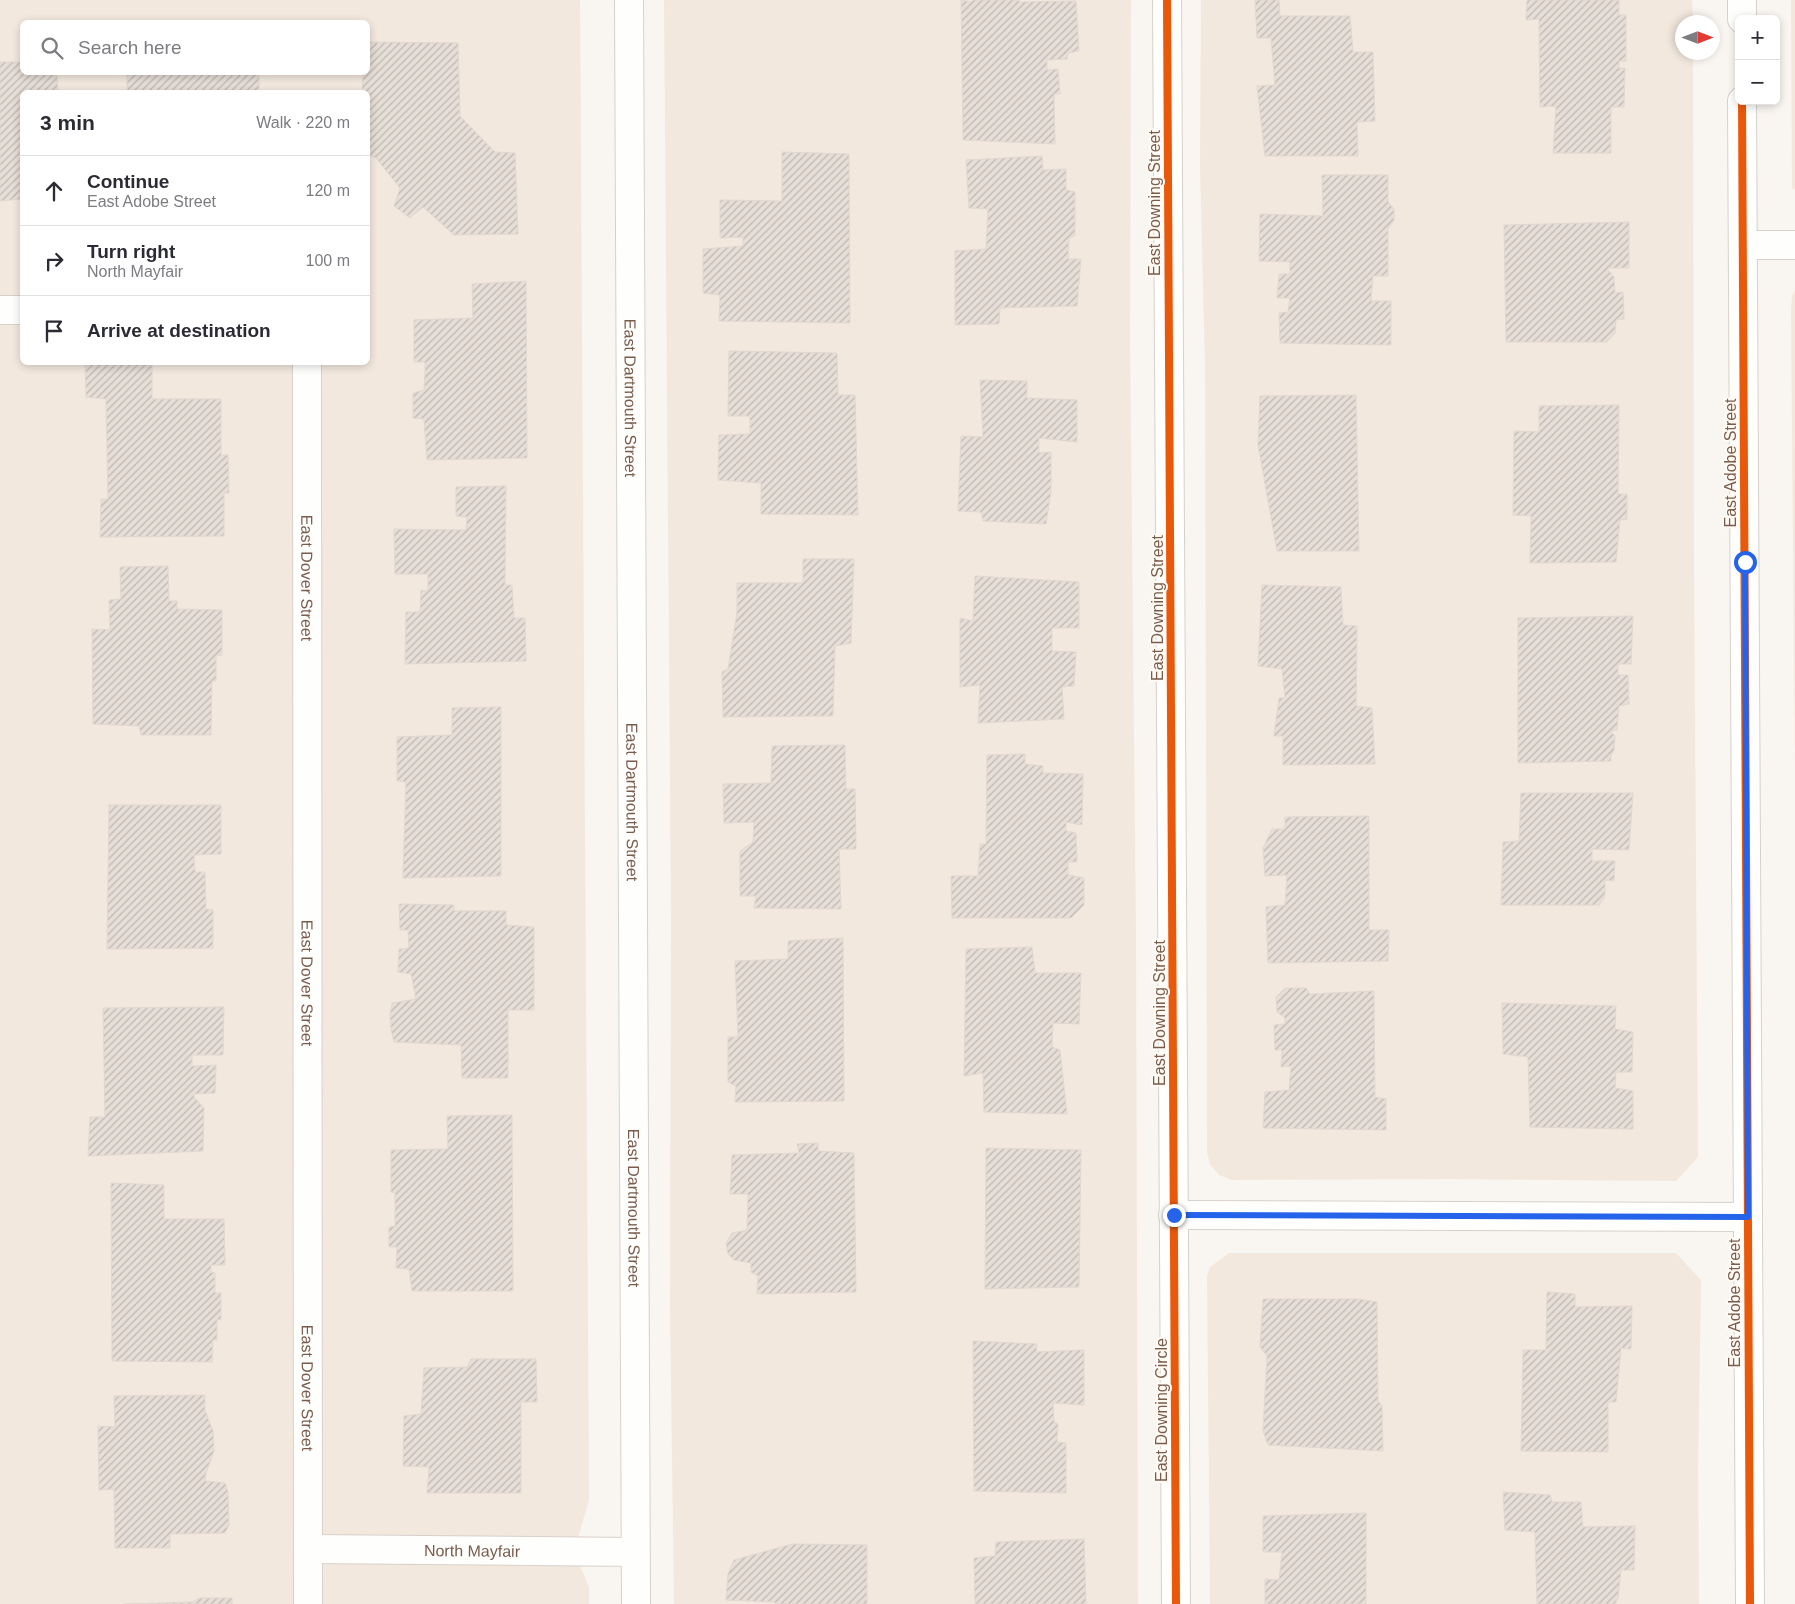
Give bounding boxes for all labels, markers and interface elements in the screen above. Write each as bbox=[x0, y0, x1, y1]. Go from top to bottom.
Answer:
north arrow bbox=[1675, 15, 1720, 60]
map controls bbox=[1735, 15, 1780, 105]
button: + bbox=[1735, 15, 1780, 60]
search box bbox=[20, 20, 370, 75]
icon: search bbox=[38, 34, 66, 62]
text: Search here bbox=[78, 37, 182, 58]
button: − bbox=[1735, 60, 1780, 105]
text: 3 min bbox=[40, 111, 95, 134]
text: Walk · 220 m bbox=[256, 114, 350, 131]
street label: East Downing Street bbox=[1146, 130, 1163, 276]
text: Continue bbox=[87, 171, 169, 192]
icon: ahead bbox=[40, 177, 68, 205]
text: 120 m bbox=[306, 182, 350, 199]
text: East Adobe Street bbox=[87, 193, 216, 210]
text: Turn right bbox=[87, 241, 175, 262]
icon: right bbox=[40, 247, 68, 275]
text: 100 m bbox=[306, 252, 350, 269]
text: North Mayfair bbox=[87, 263, 183, 280]
icon: arrive bbox=[40, 317, 68, 345]
street label: East Dartmouth Street bbox=[622, 319, 640, 478]
text: Arrive at destination bbox=[87, 320, 271, 341]
street label: East Adobe Street bbox=[1722, 398, 1739, 527]
street label: East Dover Street bbox=[299, 515, 316, 642]
street label: East Downing Street bbox=[1149, 535, 1166, 681]
route start bbox=[1734, 551, 1757, 574]
street label: East Dartmouth Street bbox=[624, 723, 641, 882]
street label: East Dover Street bbox=[299, 920, 316, 1047]
street label: East Downing Street bbox=[1151, 940, 1168, 1086]
street label: East Dartmouth Street bbox=[625, 1129, 643, 1288]
route end bbox=[1163, 1204, 1186, 1227]
street label: East Adobe Street bbox=[1726, 1238, 1743, 1367]
street label: East Dover Street bbox=[299, 1325, 316, 1452]
street label: East Downing Circle bbox=[1153, 1338, 1170, 1482]
street label: North Mayfair bbox=[424, 1542, 521, 1559]

